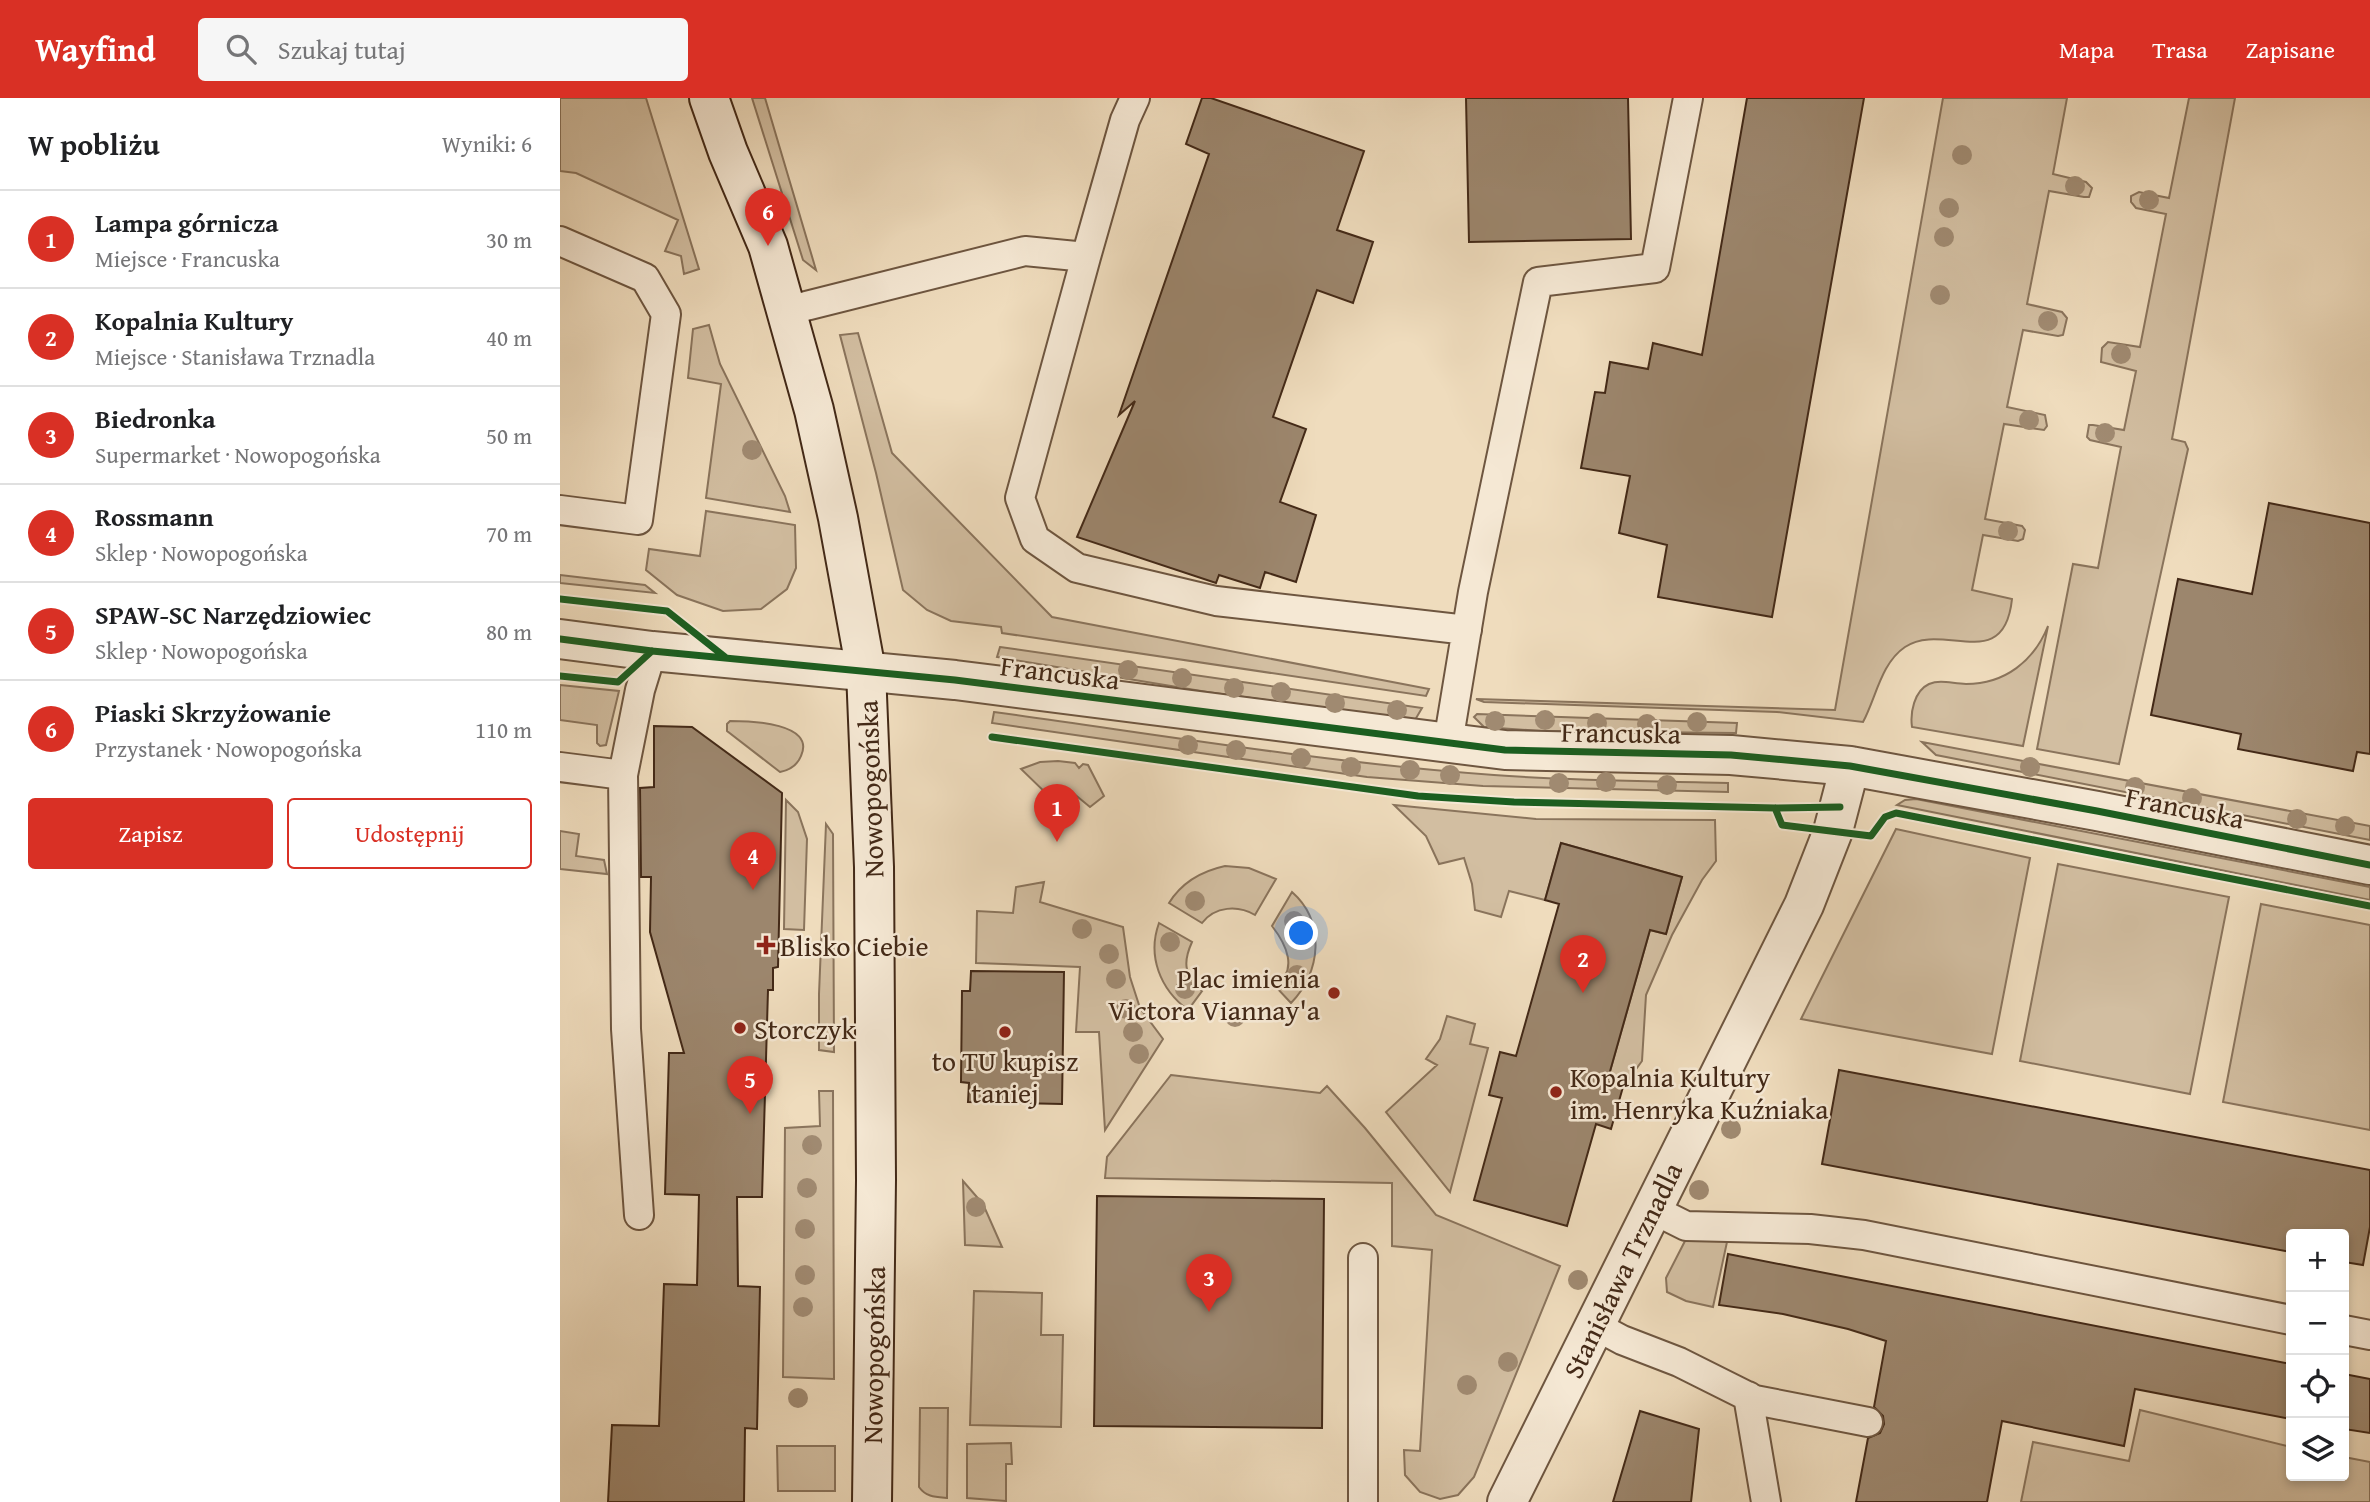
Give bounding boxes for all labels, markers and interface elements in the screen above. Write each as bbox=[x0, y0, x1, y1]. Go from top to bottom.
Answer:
search box bbox=[198, 18, 688, 81]
text: Wayfind bbox=[35, 25, 156, 73]
icon: search bbox=[222, 30, 260, 68]
text: Szukaj tutaj bbox=[278, 30, 406, 69]
text: Mapa bbox=[2059, 32, 2114, 67]
text: Trasa bbox=[2152, 32, 2208, 67]
text: Zapisane bbox=[2246, 32, 2335, 67]
text: W pobliżu bbox=[28, 122, 160, 166]
text: Wyniki: 6 bbox=[442, 127, 532, 160]
pin: 6 bbox=[745, 188, 791, 246]
text: Lampa górnicza bbox=[95, 203, 279, 242]
text: 1 bbox=[45, 223, 57, 256]
text: 30 m bbox=[486, 223, 532, 256]
text: Miejsce · Francuska bbox=[95, 242, 280, 275]
text: Kopalnia Kultury bbox=[95, 301, 293, 340]
text: 2 bbox=[45, 321, 57, 354]
text: 40 m bbox=[486, 321, 532, 354]
text: Miejsce · Stanisława Trznadla bbox=[95, 340, 375, 373]
text: Biedronka bbox=[95, 399, 216, 438]
text: 3 bbox=[45, 419, 57, 452]
text: 50 m bbox=[486, 419, 532, 452]
text: Supermarket · Nowopogońska bbox=[95, 438, 381, 471]
text: Rossmann bbox=[95, 497, 214, 536]
text: 4 bbox=[45, 517, 57, 550]
text: 70 m bbox=[486, 517, 532, 550]
text: Sklep · Nowopogońska bbox=[95, 536, 308, 569]
text: SPAW-SC Narzędziowiec bbox=[95, 595, 371, 634]
text: 5 bbox=[45, 615, 57, 648]
text: 80 m bbox=[486, 615, 532, 648]
text: Sklep · Nowopogońska bbox=[95, 634, 308, 667]
street label: Francuska bbox=[998, 644, 1123, 700]
text: Piaski Skrzyżowanie bbox=[95, 693, 331, 732]
street label: Nowopogońska bbox=[846, 699, 894, 879]
street label: Francuska bbox=[1561, 710, 1682, 754]
text: 6 bbox=[45, 713, 57, 746]
text: 110 m bbox=[475, 713, 532, 746]
text: Przystanek · Nowopogońska bbox=[95, 732, 362, 765]
street label: Francuska bbox=[2122, 775, 2249, 839]
pin: 1 bbox=[1034, 784, 1080, 842]
button: Zapisz bbox=[28, 798, 273, 869]
button: Udostępnij bbox=[287, 798, 532, 869]
pin: 4 bbox=[730, 832, 776, 890]
your location bbox=[1284, 916, 1318, 950]
place label: Blisko Ciebie bbox=[780, 925, 929, 966]
pin: 2 bbox=[1560, 935, 1606, 993]
marker: Blisko Ciebie bbox=[758, 937, 774, 953]
place label: Plac imienia Victora Viannay'a bbox=[1108, 957, 1321, 1030]
marker: Plac imienia Victora Viannay'a bbox=[1326, 985, 1342, 1001]
place label: Storczyk bbox=[754, 1008, 857, 1049]
marker: Storczyk bbox=[732, 1020, 748, 1036]
marker: to TU kupisz taniej bbox=[997, 1024, 1013, 1040]
place label: to TU kupisz taniej bbox=[932, 1040, 1078, 1113]
pin: 5 bbox=[727, 1056, 773, 1114]
place label: Kopalnia Kultury im. Henryka Kuźniaka bbox=[1570, 1056, 1829, 1129]
marker: Kopalnia Kultury im. Henryka Kuźniaka bbox=[1548, 1084, 1564, 1100]
street label: Stanisława Trznadla bbox=[1552, 1154, 1692, 1385]
map controls bbox=[2286, 1229, 2349, 1481]
button: + bbox=[2286, 1229, 2349, 1292]
pin: 3 bbox=[1186, 1254, 1232, 1312]
street label: Nowopogońska bbox=[851, 1265, 895, 1444]
button: − bbox=[2286, 1292, 2349, 1355]
button: locate bbox=[2286, 1355, 2349, 1418]
button: layers bbox=[2286, 1418, 2349, 1481]

